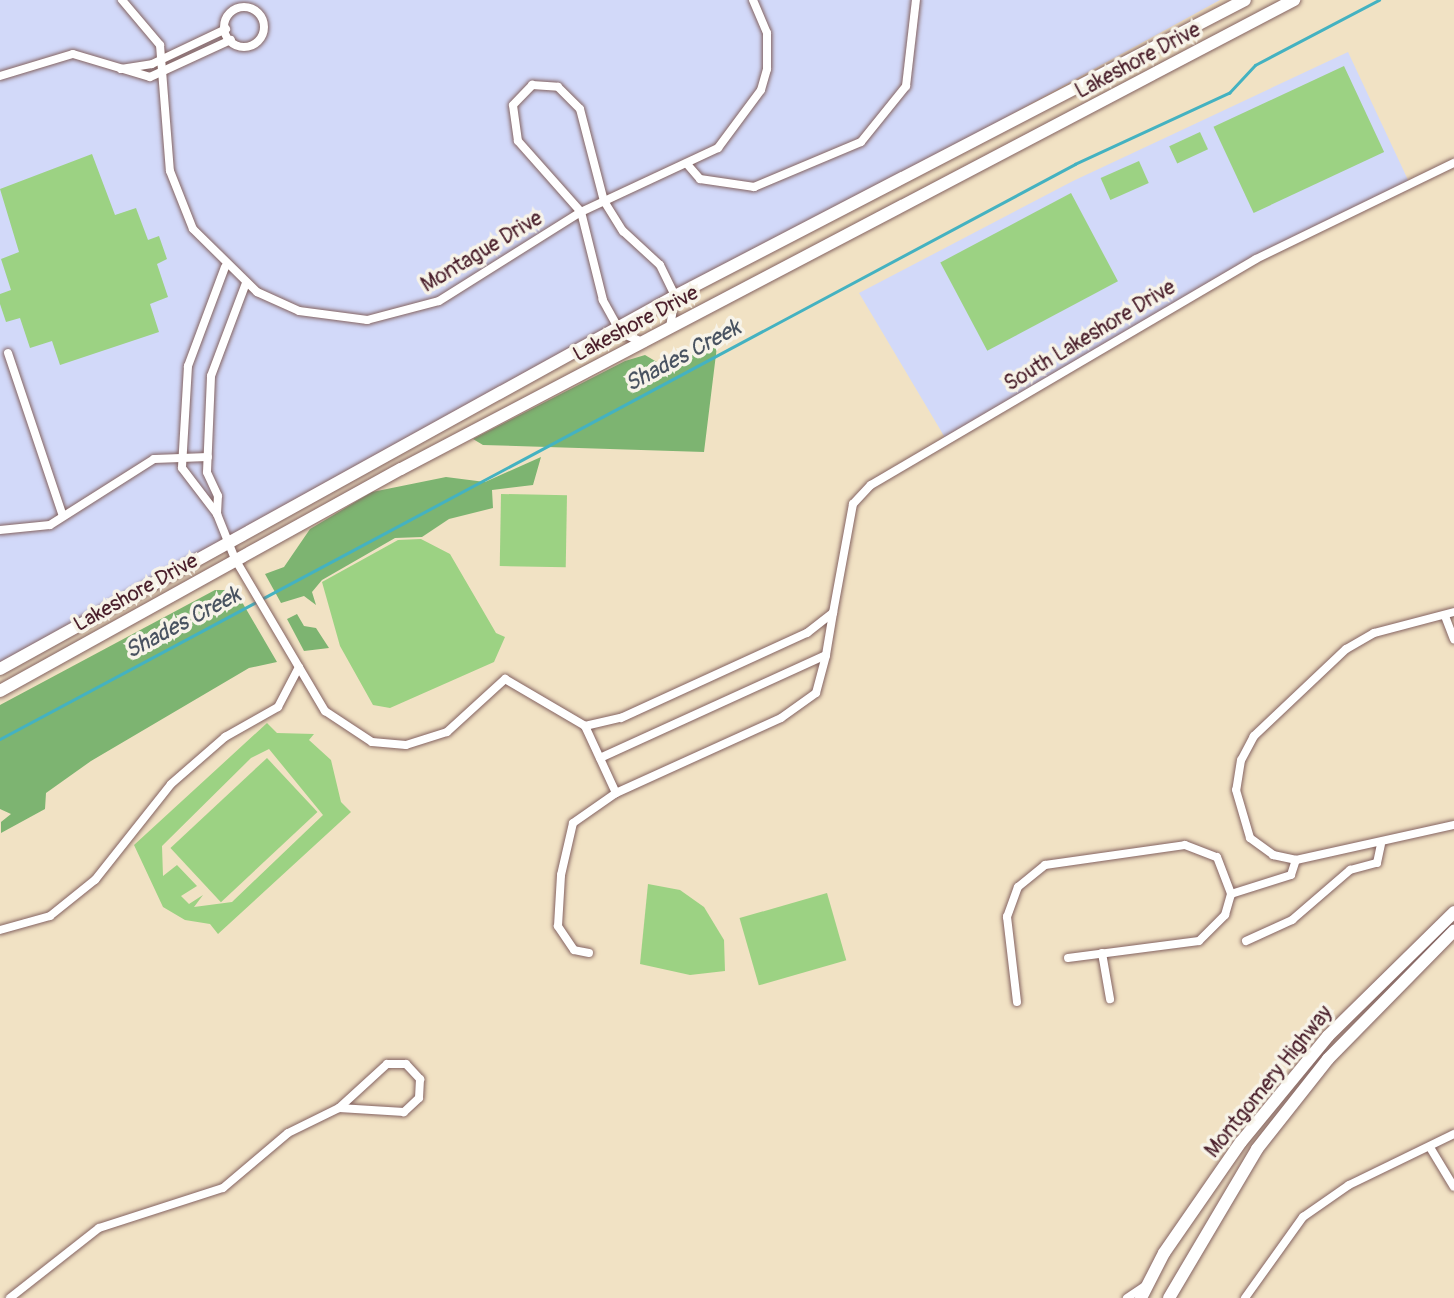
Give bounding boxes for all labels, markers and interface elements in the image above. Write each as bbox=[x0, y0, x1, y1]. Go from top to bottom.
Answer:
street label: Lakeshore Drive bbox=[1071, 17, 1205, 105]
street label: Montague Drive bbox=[417, 206, 547, 298]
street label: South Lakeshore Drive bbox=[1000, 275, 1180, 397]
street label: Lakeshore Drive bbox=[569, 280, 703, 368]
water label: Shades Creek bbox=[620, 314, 746, 398]
street label: Lakeshore Drive bbox=[70, 549, 202, 637]
water label: Shades Creek bbox=[120, 581, 246, 665]
street label: Montgomery Highway bbox=[1200, 1001, 1338, 1163]

